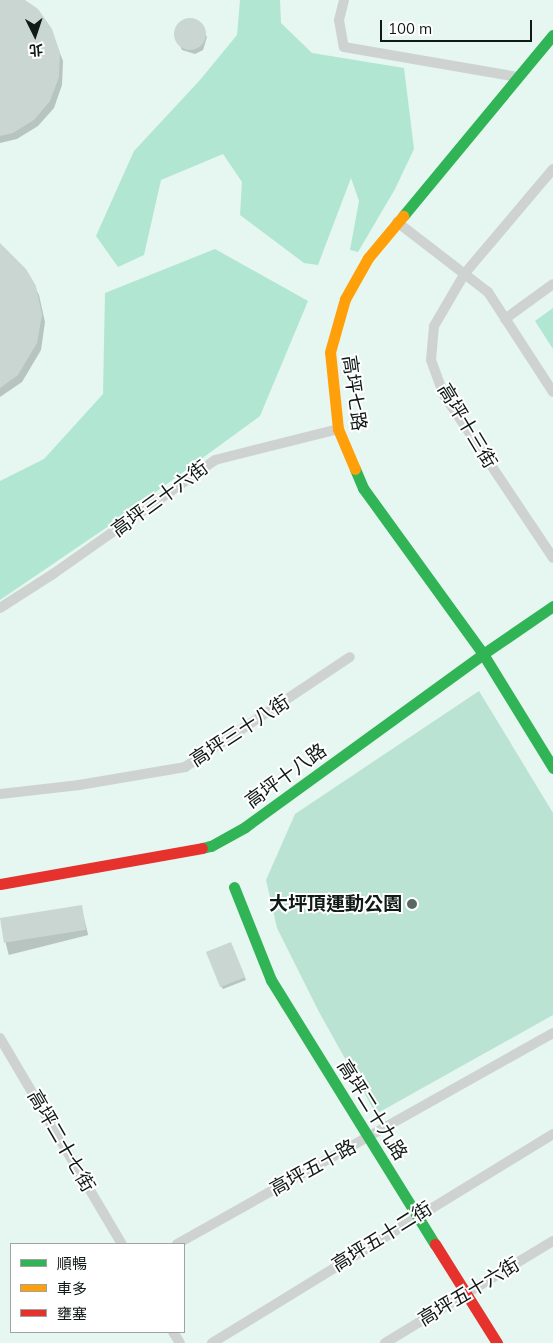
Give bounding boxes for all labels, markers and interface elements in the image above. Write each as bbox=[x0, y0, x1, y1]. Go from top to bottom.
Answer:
north arrow bbox=[10, 10, 60, 60]
scale bar bbox=[383, 10, 536, 42]
text: 100 m bbox=[388, 19, 432, 38]
text: 北 bbox=[28, 40, 44, 59]
street label: 高坪七路 bbox=[337, 354, 371, 432]
street label: 高坪十三街 bbox=[433, 379, 501, 473]
street label: 高坪三十六街 bbox=[107, 456, 213, 542]
street label: 高坪三十八街 bbox=[186, 690, 294, 772]
street label: 高坪十八路 bbox=[241, 739, 331, 813]
place label: 大坪頂運動公園 bbox=[269, 893, 402, 915]
marker: 大坪頂運動公園 bbox=[406, 898, 418, 910]
street label: 高坪二十九路 bbox=[332, 1056, 412, 1164]
street label: 高坪二十七街 bbox=[23, 1086, 99, 1196]
street label: 高坪五十路 bbox=[266, 1135, 360, 1201]
street label: 高坪五十二街 bbox=[328, 1197, 436, 1277]
legend bbox=[10, 1243, 185, 1333]
street label: 高坪五十六街 bbox=[414, 1253, 524, 1331]
text: 順暢 bbox=[57, 1254, 87, 1273]
text: 車多 bbox=[57, 1279, 87, 1298]
text: 壅塞 bbox=[57, 1304, 87, 1323]

